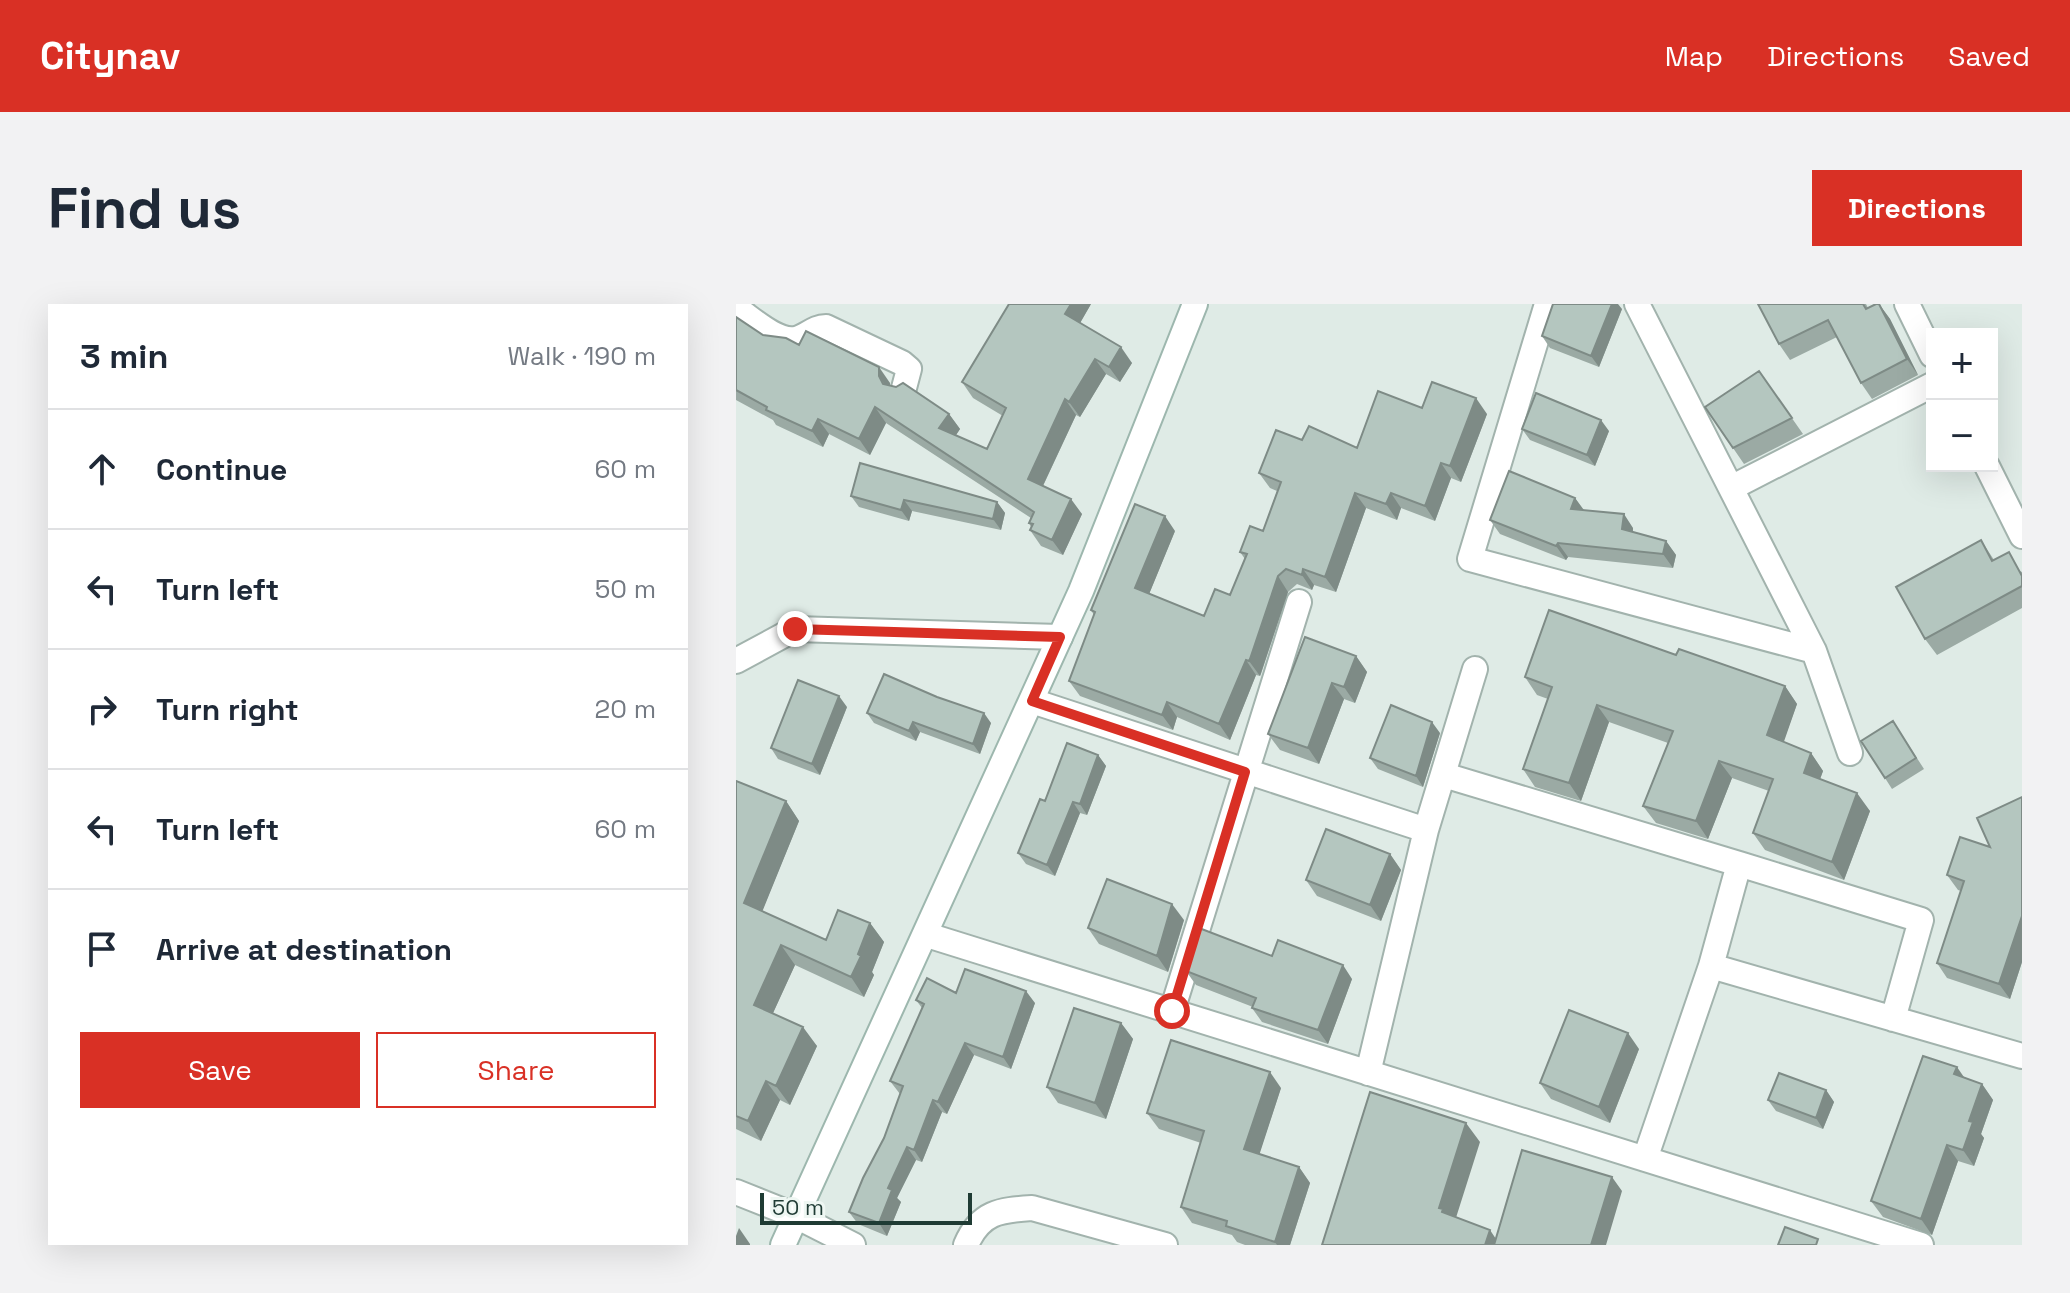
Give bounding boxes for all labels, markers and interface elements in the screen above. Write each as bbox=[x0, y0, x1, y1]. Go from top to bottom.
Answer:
text: Citynav bbox=[40, 32, 180, 80]
text: Map bbox=[1665, 38, 1723, 74]
text: Directions bbox=[1767, 38, 1904, 74]
text: Saved bbox=[1948, 38, 2030, 74]
button: Directions bbox=[1812, 170, 2022, 246]
text: Find us bbox=[48, 173, 241, 244]
map controls bbox=[1926, 328, 1998, 472]
button: + bbox=[1926, 328, 1998, 400]
text: 3 min bbox=[80, 335, 168, 378]
text: Walk · 190 m bbox=[507, 339, 656, 373]
button: − bbox=[1926, 400, 1998, 472]
icon: ahead bbox=[80, 447, 124, 491]
text: Continue bbox=[156, 450, 287, 489]
text: 60 m bbox=[594, 452, 656, 486]
icon: left bbox=[80, 567, 124, 611]
text: Turn left bbox=[156, 570, 279, 609]
text: 50 m bbox=[595, 572, 656, 606]
route end bbox=[777, 611, 813, 647]
icon: right bbox=[80, 687, 124, 731]
text: Turn right bbox=[156, 690, 299, 729]
text: 20 m bbox=[595, 692, 656, 726]
icon: left bbox=[80, 807, 124, 851]
text: Turn left bbox=[156, 810, 279, 849]
text: 60 m bbox=[594, 812, 656, 846]
icon: arrive bbox=[80, 927, 124, 971]
text: Arrive at destination bbox=[156, 930, 452, 969]
route start bbox=[1154, 993, 1190, 1029]
button: Save bbox=[80, 1032, 360, 1108]
button: Share bbox=[376, 1032, 656, 1108]
scale bar bbox=[760, 1189, 972, 1225]
text: 50 m bbox=[772, 1193, 824, 1221]

